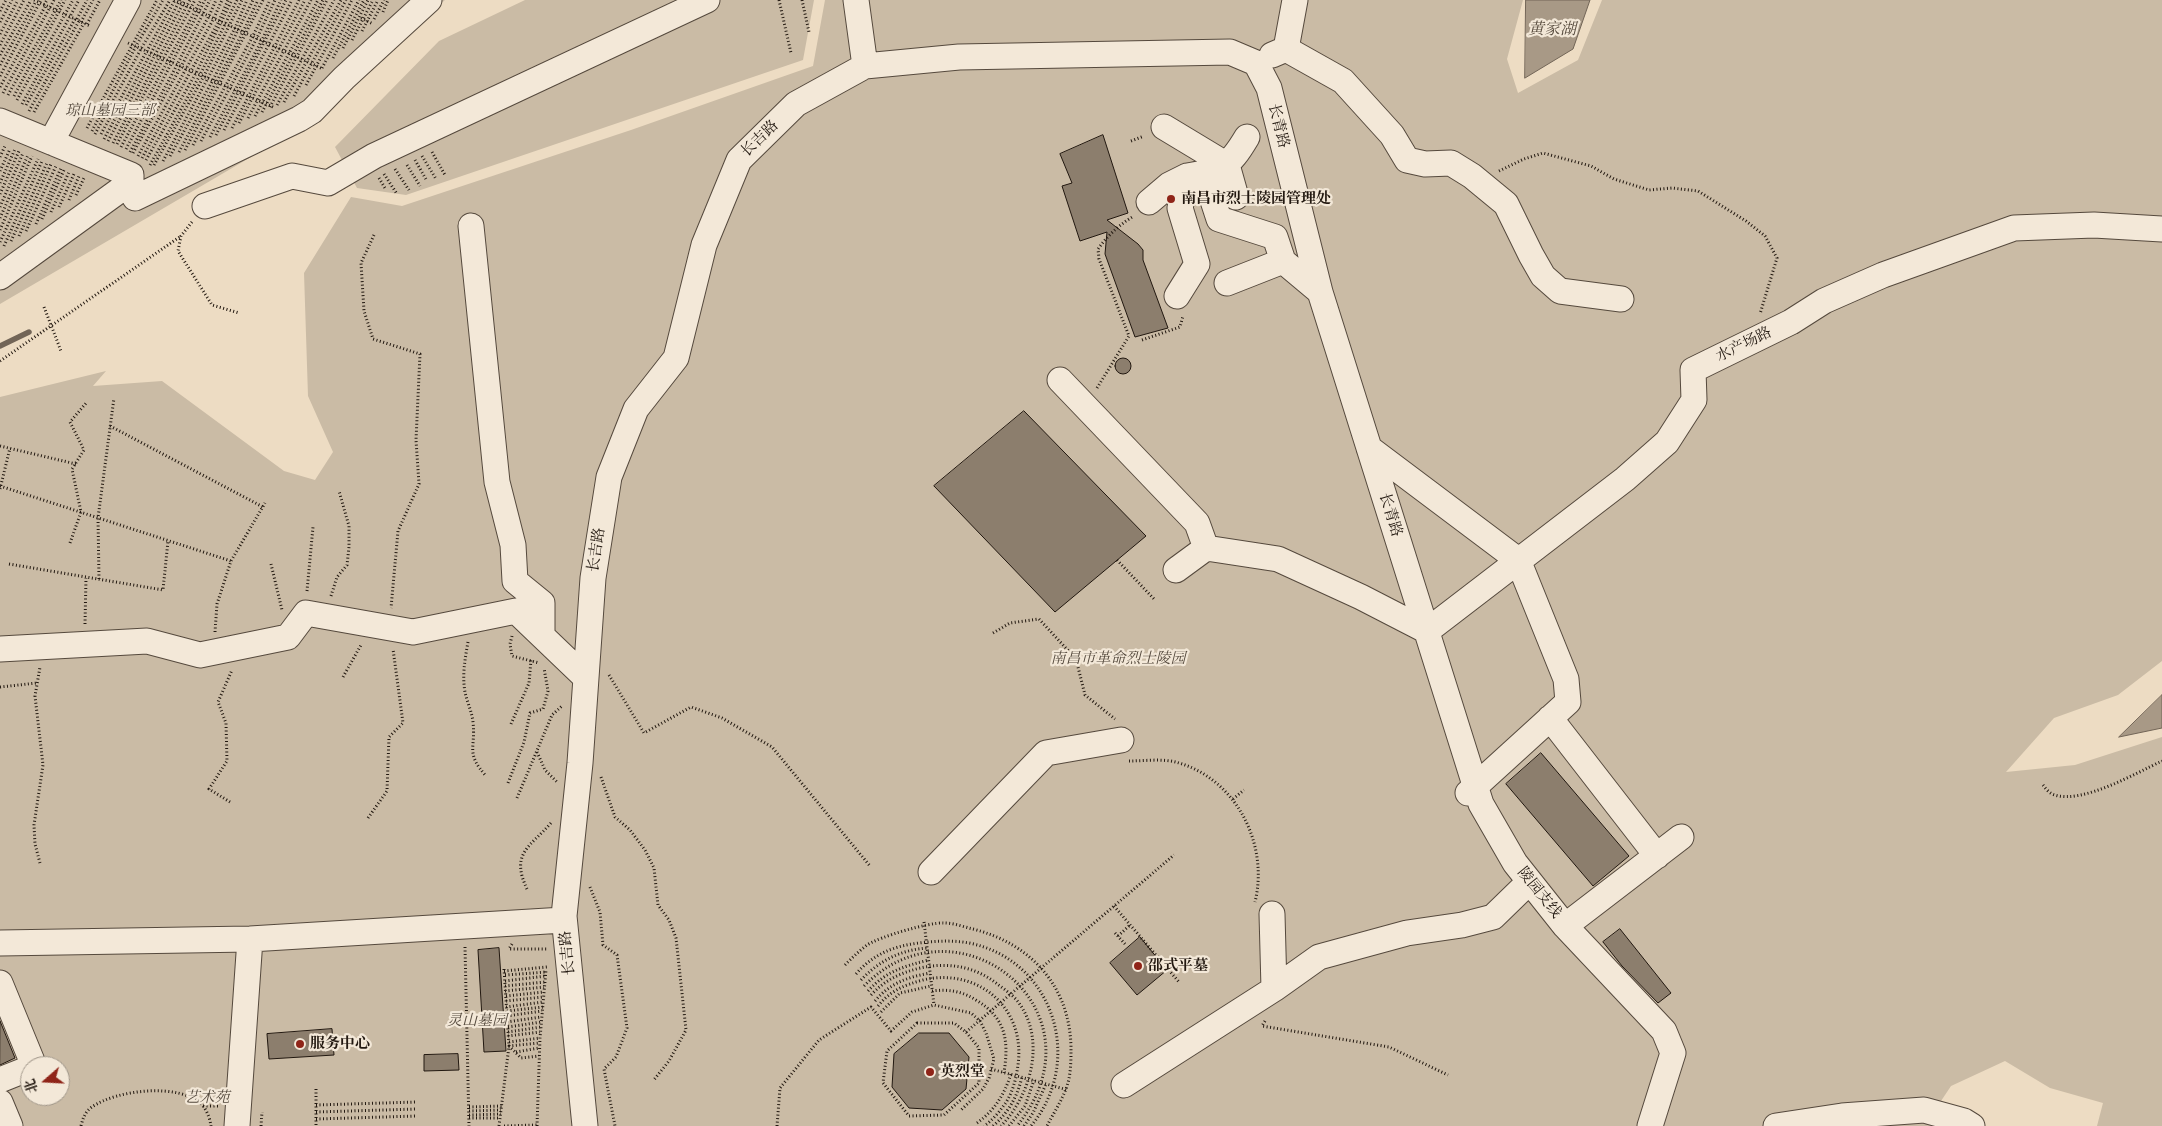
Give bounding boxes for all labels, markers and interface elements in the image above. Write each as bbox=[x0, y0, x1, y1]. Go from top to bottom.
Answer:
water label: 黄家湖 bbox=[1528, 20, 1576, 40]
park label: 琼山墓园三部 bbox=[65, 102, 155, 120]
street label: 长青路 bbox=[1264, 102, 1292, 150]
street label: 长吉路 bbox=[738, 117, 782, 161]
place label: 南昌市烈士陵园管理处 bbox=[1181, 190, 1331, 208]
marker: 南昌市烈士陵园管理处 bbox=[1165, 193, 1177, 205]
street label: 水产场路 bbox=[1713, 324, 1775, 366]
street label: 长青路 bbox=[1375, 491, 1405, 539]
street label: 长吉路 bbox=[585, 526, 609, 574]
park label: 南昌市革命烈士陵园 bbox=[1051, 650, 1185, 668]
street label: 陵园支线 bbox=[1513, 864, 1565, 922]
street label: 长吉路 bbox=[557, 930, 579, 976]
place label: 邵式平墓 bbox=[1148, 957, 1208, 975]
marker: 邵式平墓 bbox=[1132, 960, 1144, 972]
park label: 灵山墓园 bbox=[447, 1012, 507, 1030]
place label: 服务中心 bbox=[310, 1035, 370, 1053]
marker: 服务中心 bbox=[294, 1038, 306, 1050]
north arrow bbox=[20, 1056, 70, 1106]
place label: 英烈堂 bbox=[940, 1063, 985, 1081]
marker: 英烈堂 bbox=[924, 1066, 936, 1078]
text: 北 bbox=[21, 1076, 42, 1095]
park label: 艺术苑 bbox=[185, 1089, 229, 1107]

